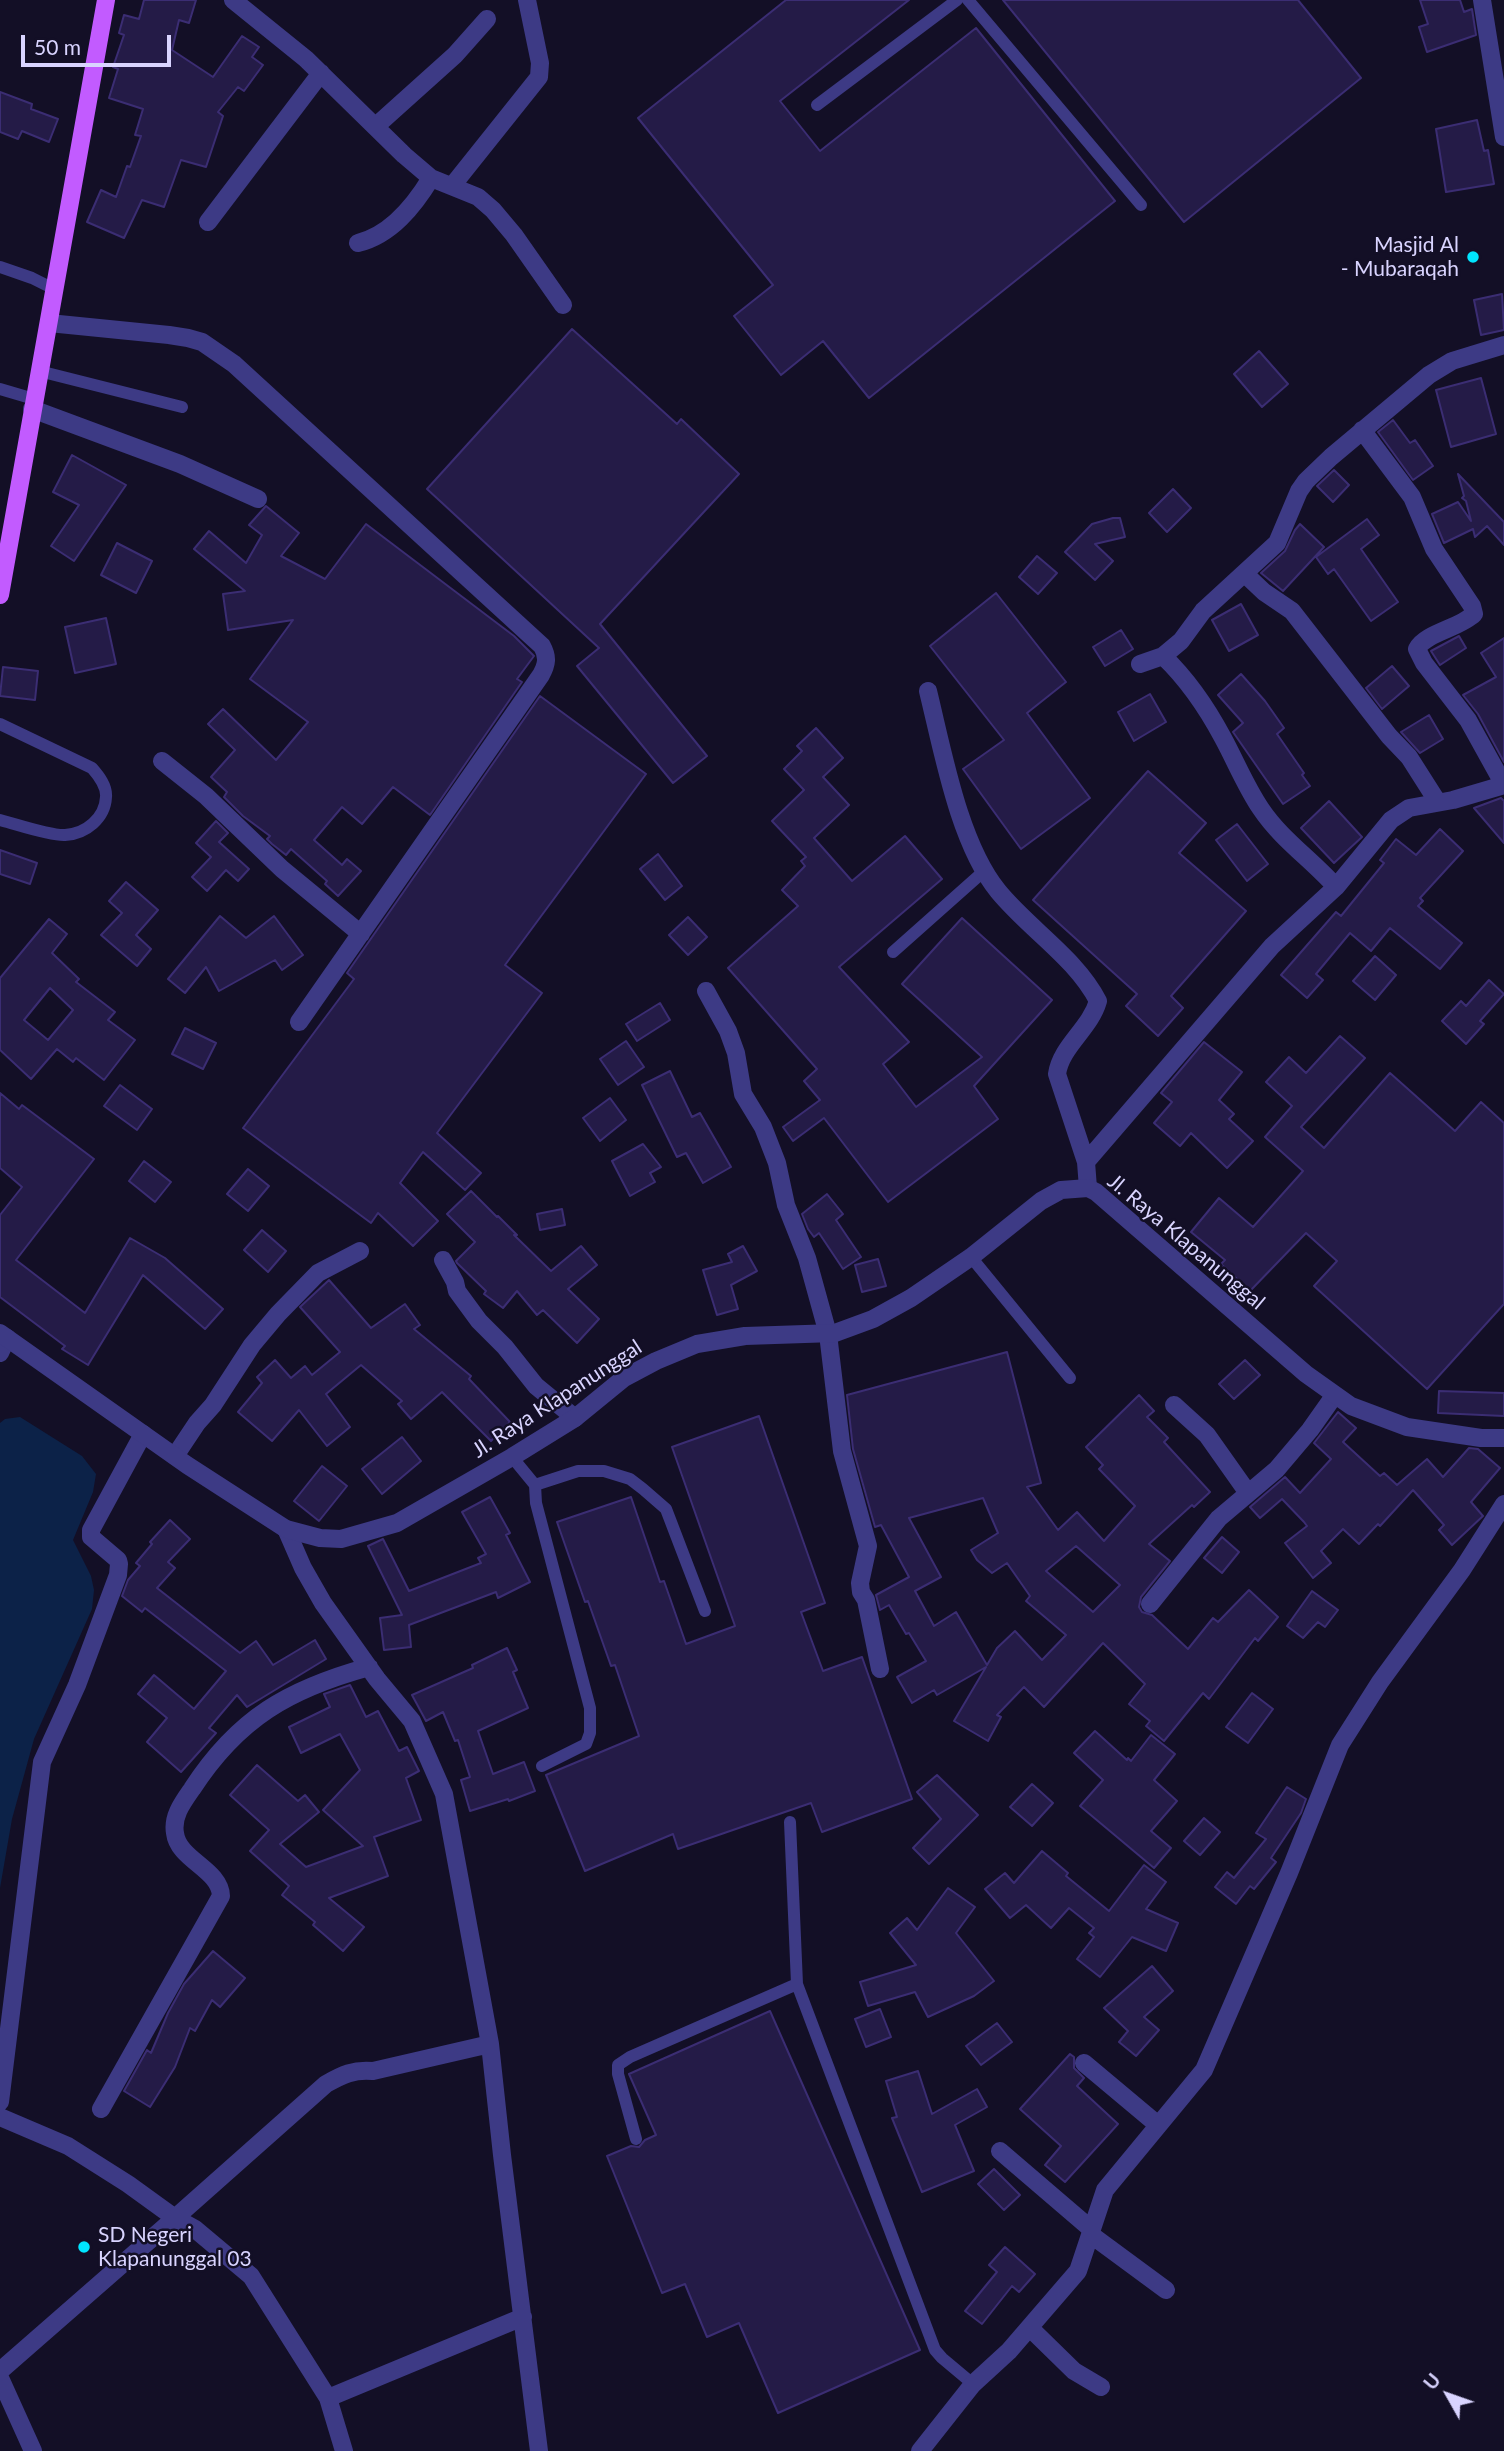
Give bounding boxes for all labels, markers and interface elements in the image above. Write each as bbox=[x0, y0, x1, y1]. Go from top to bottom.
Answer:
scale bar bbox=[24, 21, 175, 65]
text: 50 m bbox=[34, 34, 81, 59]
place label: Masjid Al - Mubaraqah bbox=[1341, 232, 1459, 282]
marker: Masjid Al - Mubaraqah bbox=[1465, 249, 1481, 265]
street label: Jl. Raya Klapanunggal bbox=[1102, 1169, 1270, 1315]
street label: Jl. Raya Klapanunggal bbox=[467, 1335, 647, 1463]
place label: SD Negeri Klapanunggal 03 bbox=[98, 2222, 252, 2272]
marker: SD Negeri Klapanunggal 03 bbox=[76, 2239, 92, 2255]
north arrow bbox=[1413, 2360, 1483, 2430]
text: U bbox=[1418, 2368, 1445, 2394]

